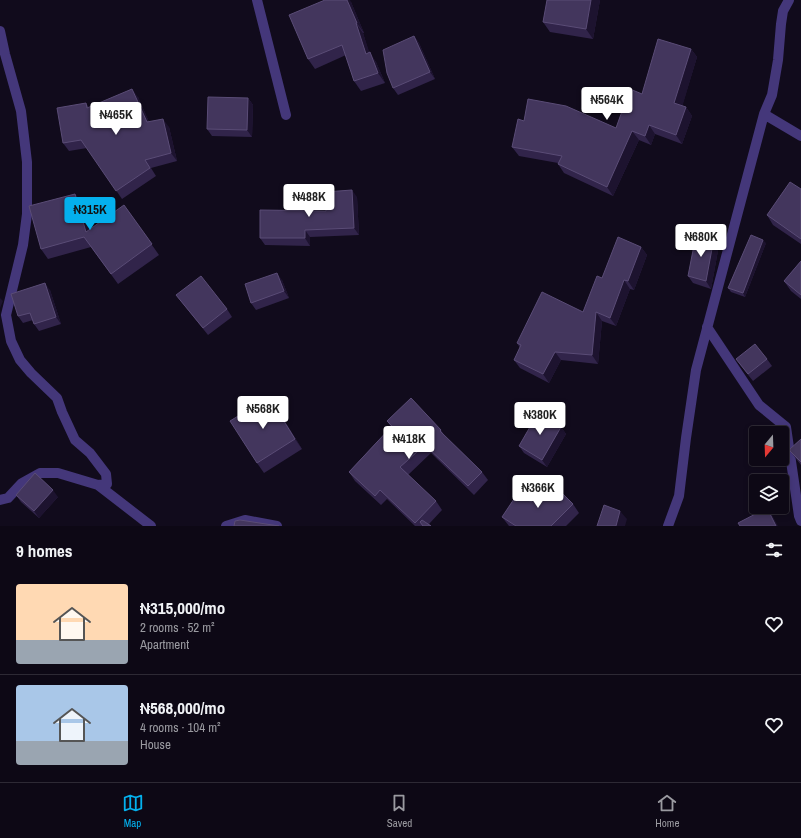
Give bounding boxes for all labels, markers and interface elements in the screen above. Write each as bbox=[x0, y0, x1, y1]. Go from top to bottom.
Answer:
pin: ₦564K bbox=[579, 87, 635, 121]
text: ₦564K bbox=[590, 91, 624, 108]
pin: ₦465K bbox=[88, 102, 144, 136]
text: ₦465K bbox=[99, 106, 133, 123]
pin: ₦488K bbox=[281, 184, 337, 218]
text: ₦488K bbox=[292, 188, 326, 205]
pin: ₦315K bbox=[62, 197, 118, 231]
text: ₦315K bbox=[73, 201, 107, 218]
pin: ₦680K bbox=[673, 224, 729, 258]
text: ₦680K bbox=[684, 228, 718, 245]
pin: ₦568K bbox=[235, 396, 291, 430]
text: ₦568K bbox=[246, 400, 280, 417]
pin: ₦380K bbox=[512, 402, 568, 436]
text: ₦380K bbox=[523, 406, 557, 423]
pin: ₦418K bbox=[381, 426, 437, 460]
north arrow bbox=[749, 426, 789, 466]
map controls bbox=[749, 426, 789, 514]
text: ₦418K bbox=[392, 430, 426, 447]
button: layers bbox=[749, 474, 789, 514]
pin: ₦366K bbox=[510, 475, 566, 509]
text: ₦366K bbox=[521, 479, 555, 496]
text: 9 homes bbox=[16, 539, 73, 562]
icon: filters bbox=[763, 539, 785, 561]
text: ₦315,000/mo bbox=[140, 596, 225, 619]
icon: home bbox=[48, 600, 96, 648]
icon: heart bbox=[763, 613, 785, 635]
text: 2 rooms · 52 m² bbox=[140, 619, 215, 636]
text: Apartment bbox=[140, 636, 189, 653]
text: ₦568,000/mo bbox=[140, 696, 225, 719]
icon: home bbox=[48, 701, 96, 749]
icon: heart bbox=[763, 714, 785, 736]
text: 4 rooms · 104 m² bbox=[140, 719, 221, 736]
text: House bbox=[140, 736, 171, 753]
tab: Map bbox=[122, 792, 144, 830]
tab: Saved bbox=[387, 792, 412, 830]
tab: Home bbox=[655, 792, 679, 830]

